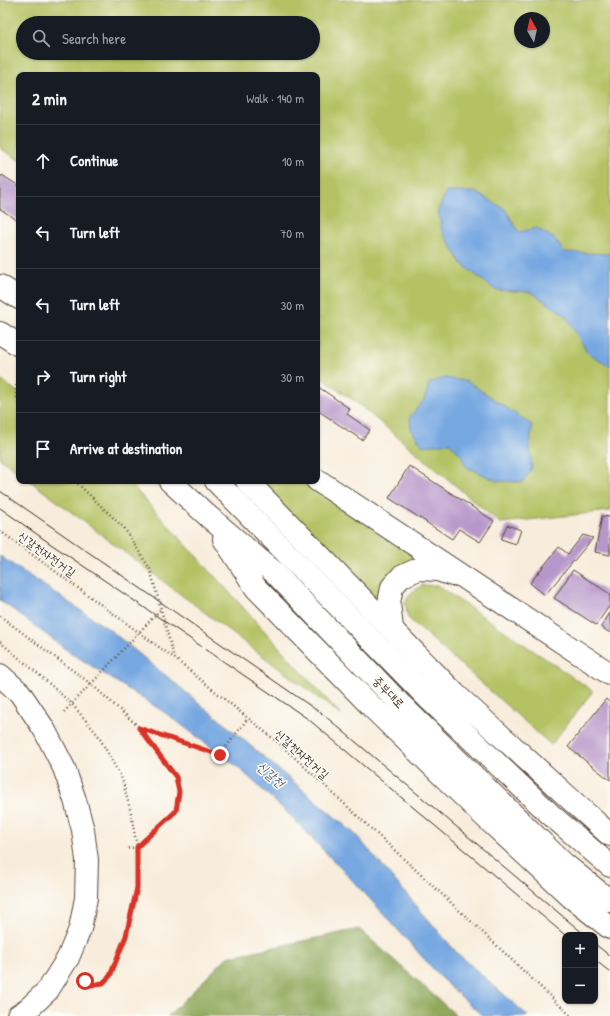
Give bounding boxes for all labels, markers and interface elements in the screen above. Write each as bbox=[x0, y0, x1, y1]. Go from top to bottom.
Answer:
north arrow bbox=[514, 12, 550, 48]
search box bbox=[16, 16, 320, 60]
icon: search bbox=[30, 27, 52, 49]
text: Search here bbox=[62, 28, 126, 49]
text: 2 min bbox=[32, 87, 67, 110]
text: Walk · 140 m bbox=[246, 89, 304, 107]
icon: ahead bbox=[32, 150, 54, 172]
text: Continue bbox=[70, 150, 118, 171]
text: 10 m bbox=[282, 152, 304, 170]
icon: left bbox=[32, 222, 54, 244]
text: Turn left bbox=[70, 222, 120, 243]
text: 70 m bbox=[280, 224, 304, 242]
icon: left bbox=[32, 294, 54, 316]
text: Turn left bbox=[70, 294, 120, 315]
text: 30 m bbox=[281, 296, 304, 314]
icon: right bbox=[32, 366, 54, 388]
text: Turn right bbox=[70, 366, 126, 387]
text: 30 m bbox=[281, 368, 304, 386]
icon: arrive bbox=[32, 438, 54, 460]
text: Arrive at destination bbox=[70, 438, 182, 459]
street label: 신갈천자전거길 bbox=[15, 527, 80, 581]
street label: 중부대로 bbox=[369, 672, 409, 712]
street label: 신갈천자전거길 bbox=[272, 726, 332, 782]
route end bbox=[211, 746, 229, 764]
water label: 신갈천 bbox=[254, 758, 288, 790]
map controls bbox=[562, 932, 598, 1004]
button: + bbox=[562, 932, 598, 968]
button: − bbox=[562, 968, 598, 1004]
route start bbox=[76, 972, 94, 990]

